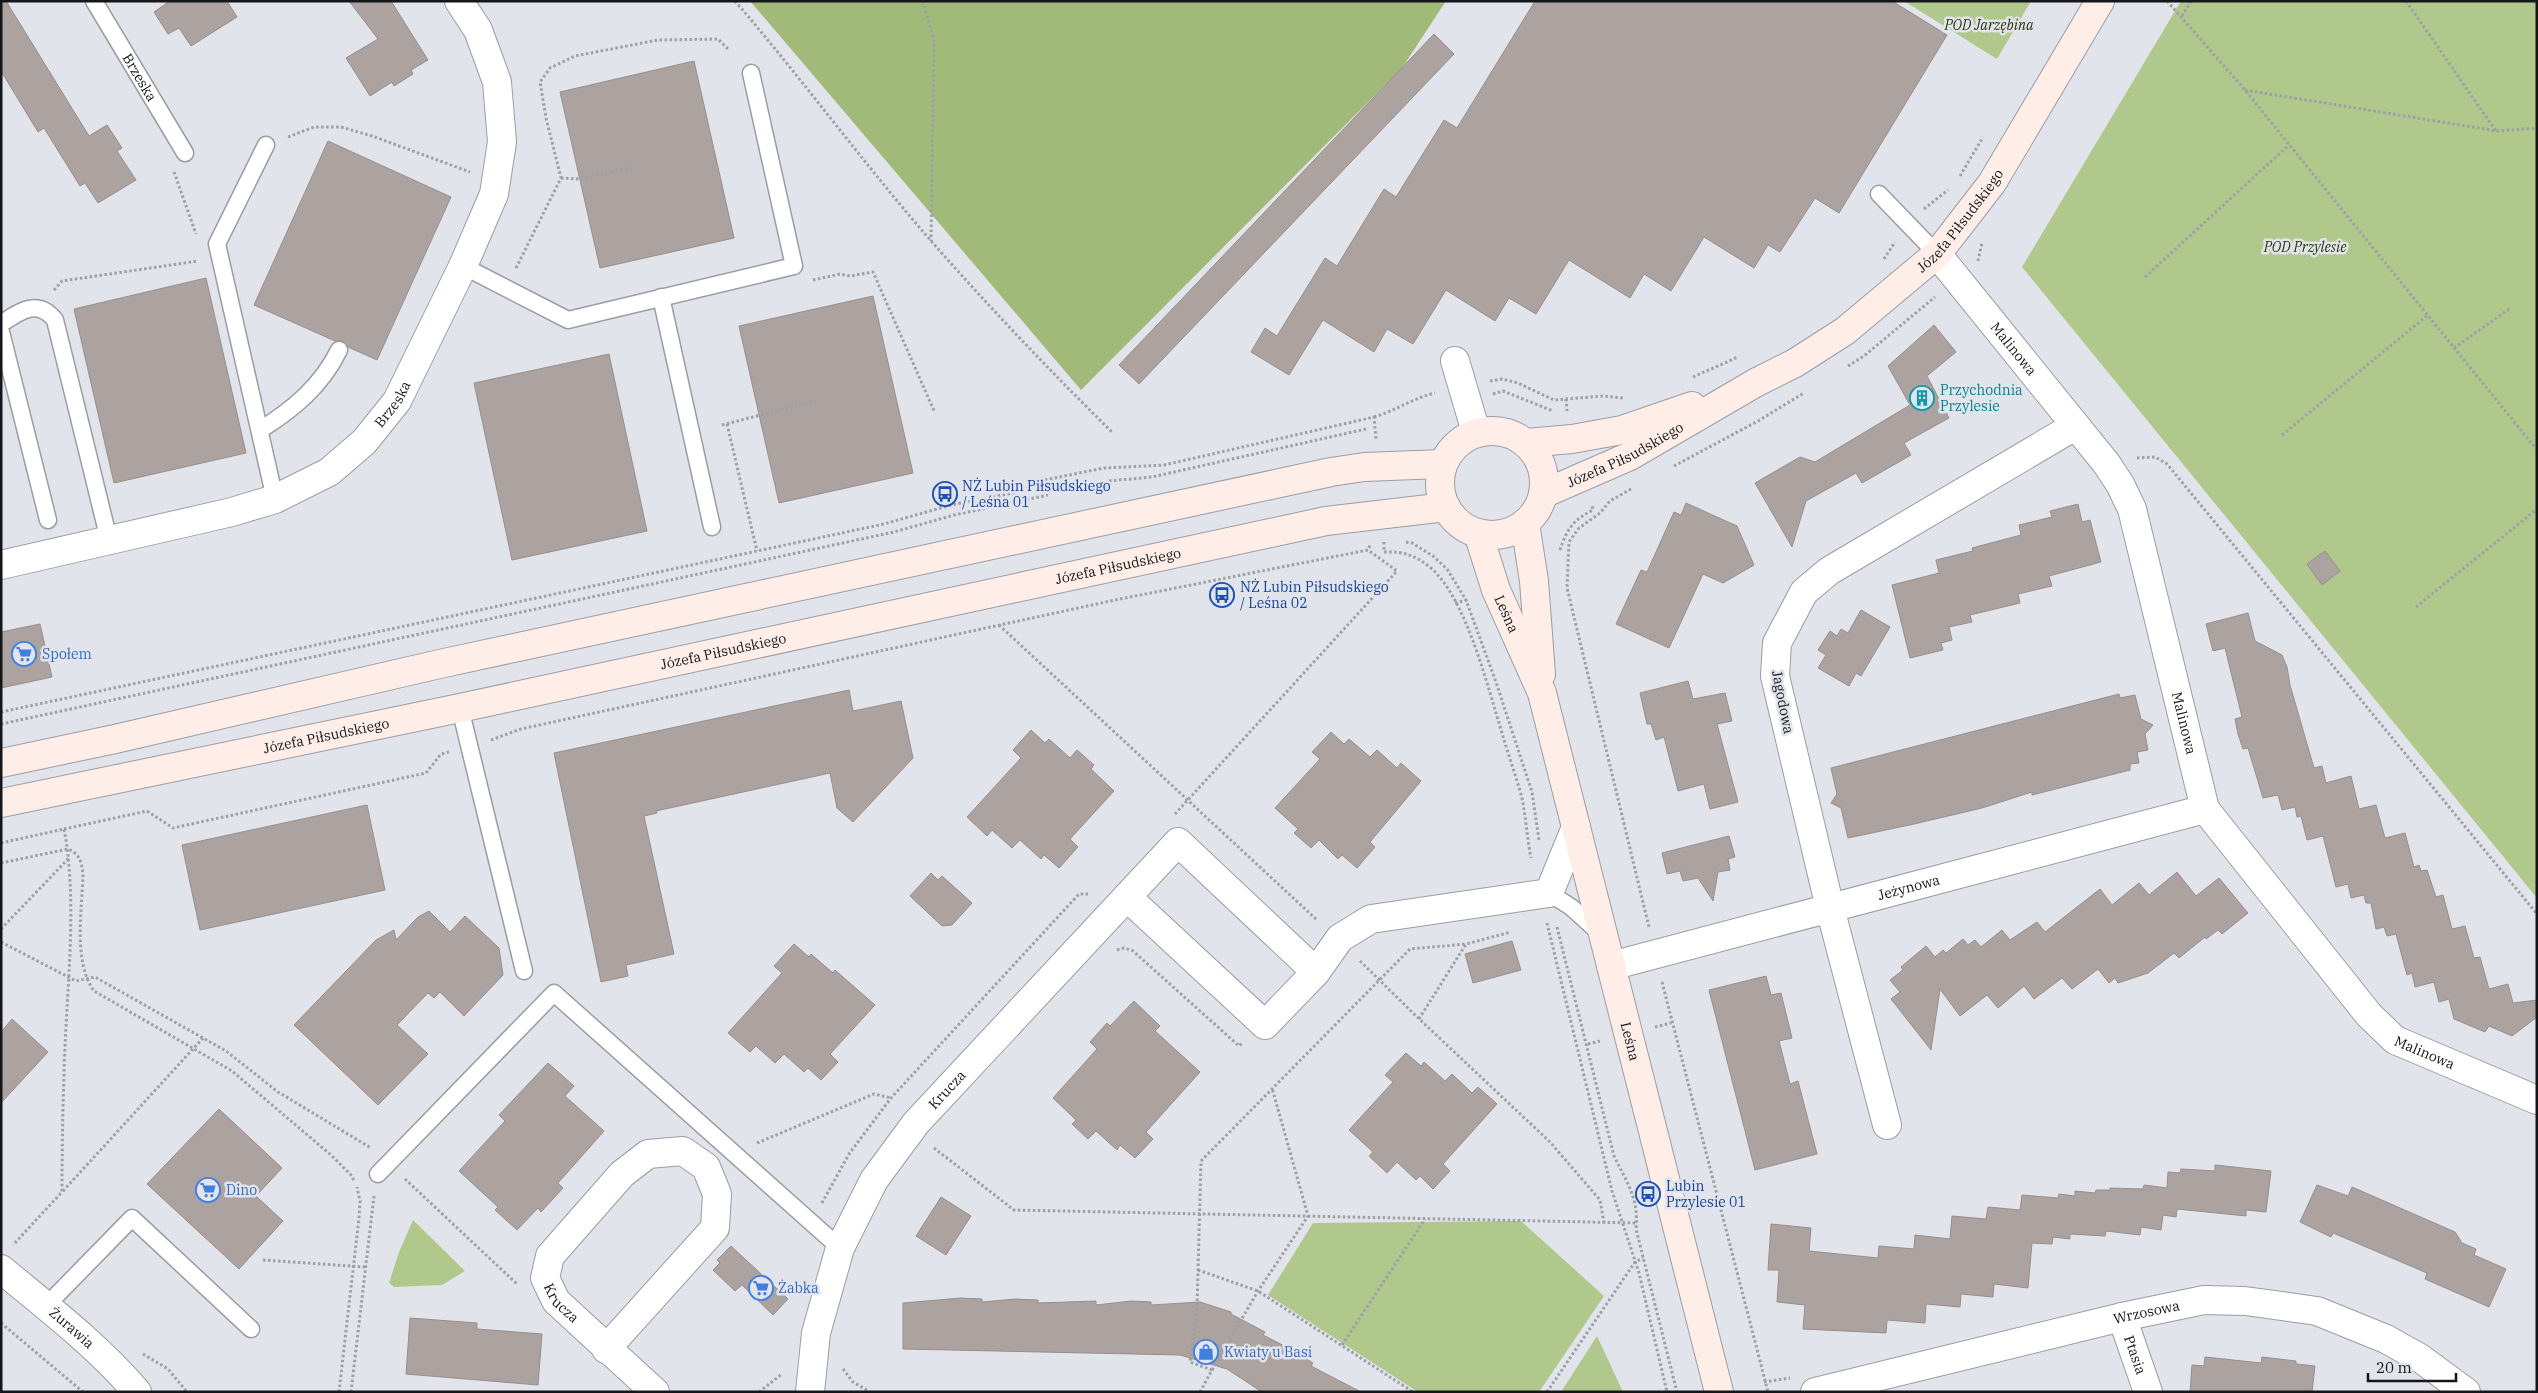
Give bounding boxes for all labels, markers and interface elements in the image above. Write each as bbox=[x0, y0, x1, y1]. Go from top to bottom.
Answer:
park label: POD Jarzębina bbox=[1943, 16, 2034, 34]
street label: Brzeska bbox=[118, 50, 161, 105]
street label: Józefa Piłsudskiego bbox=[1913, 166, 2007, 276]
park label: POD Przylesie bbox=[2263, 238, 2347, 256]
street label: Malinowa bbox=[1987, 318, 2041, 380]
street label: Brzeska bbox=[370, 378, 415, 431]
place label: Przychodnia Przylesie bbox=[1940, 381, 2023, 415]
building icon: Przychodnia Przylesie bbox=[1909, 385, 1935, 411]
street label: Józefa Piłsudskiego bbox=[1564, 418, 1687, 491]
place label: NŻ Lubin Piłsudskiego / Leśna 01 bbox=[962, 477, 1111, 511]
bus stop icon: NŻ Lubin Piłsudskiego / Leśna 01 bbox=[932, 481, 958, 507]
street label: Józefa Piłsudskiego bbox=[1054, 544, 1183, 588]
place label: NŻ Lubin Piłsudskiego / Leśna 02 bbox=[1240, 578, 1389, 612]
bus stop icon: NŻ Lubin Piłsudskiego / Leśna 02 bbox=[1209, 582, 1235, 608]
street label: Leśna bbox=[1490, 592, 1523, 636]
street label: Józefa Piłsudskiego bbox=[659, 629, 788, 673]
supermarket icon: Społem bbox=[11, 641, 37, 667]
place label: Społem bbox=[42, 645, 92, 663]
street label: Jagodowa bbox=[1768, 669, 1798, 736]
street label: Malinowa bbox=[2168, 690, 2200, 756]
street label: Józefa Piłsudskiego bbox=[262, 714, 391, 758]
street label: Jeżynowa bbox=[1876, 870, 1942, 904]
street label: Leśna bbox=[1617, 1020, 1644, 1063]
street label: Malinowa bbox=[2392, 1032, 2458, 1073]
street label: Krucza bbox=[924, 1066, 970, 1113]
supermarket icon: Dino bbox=[195, 1177, 221, 1203]
place label: Lubin Przylesie 01 bbox=[1666, 1177, 1746, 1211]
place label: Dino bbox=[226, 1181, 257, 1199]
bus stop icon: Lubin Przylesie 01 bbox=[1635, 1181, 1661, 1207]
supermarket icon: Żabka bbox=[748, 1275, 774, 1301]
place label: Żabka bbox=[778, 1279, 819, 1297]
street label: Krucza bbox=[540, 1280, 583, 1327]
street label: Wrzosowa bbox=[2111, 1296, 2182, 1328]
street label: Żurawia bbox=[45, 1303, 98, 1353]
street label: Ptasia bbox=[2120, 1333, 2150, 1377]
shop icon: Kwiaty u Basi bbox=[1193, 1339, 1219, 1365]
place label: Kwiaty u Basi bbox=[1224, 1343, 1312, 1361]
scale bar bbox=[2368, 1350, 2456, 1382]
text: 20 m bbox=[2376, 1358, 2412, 1377]

